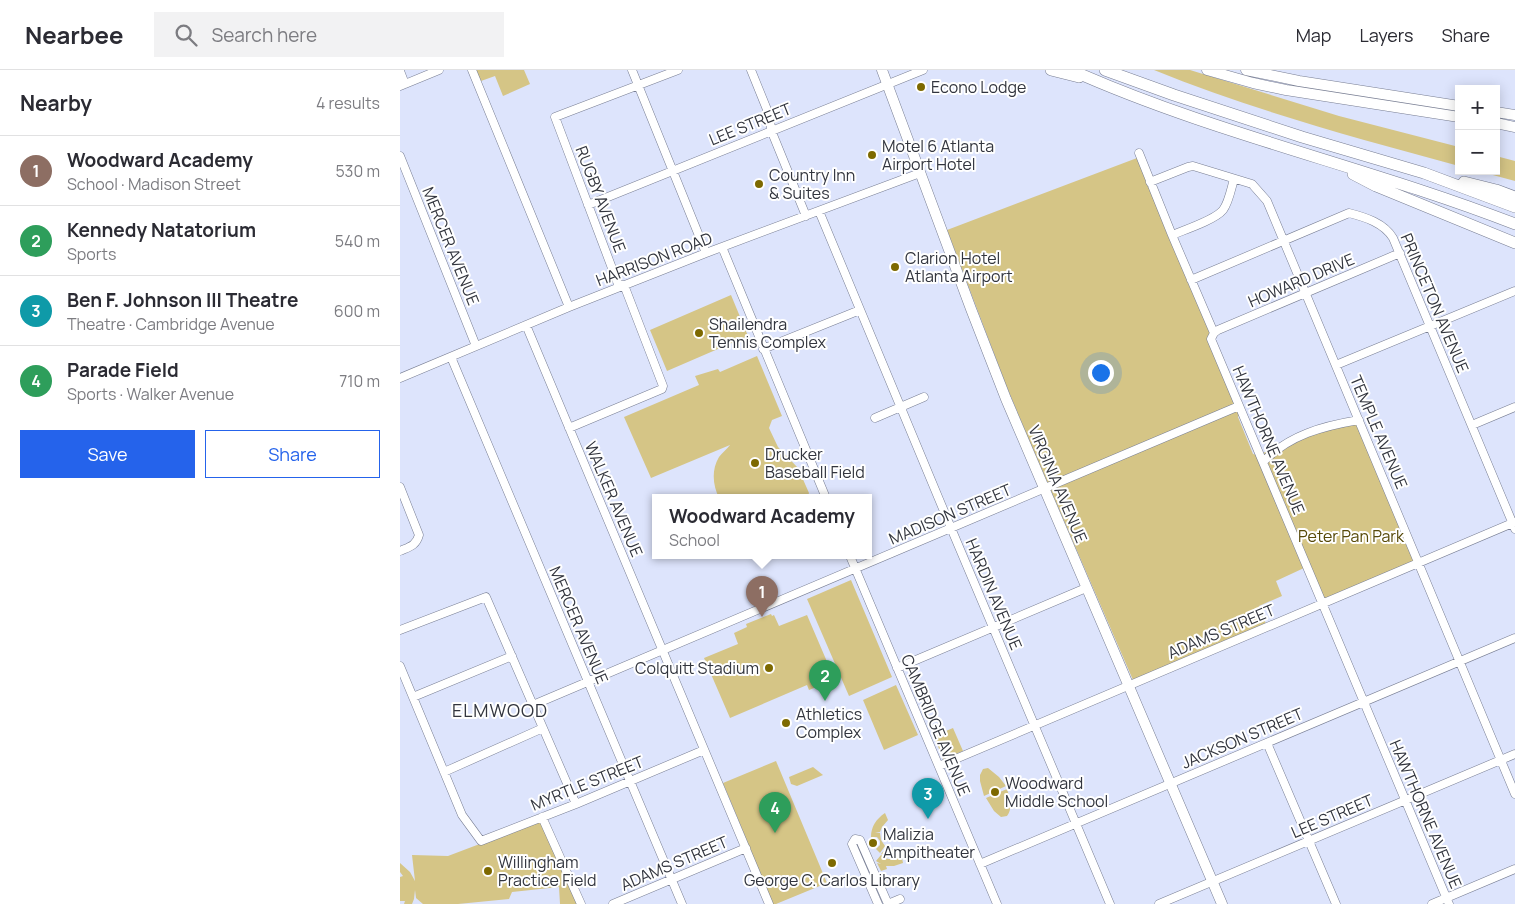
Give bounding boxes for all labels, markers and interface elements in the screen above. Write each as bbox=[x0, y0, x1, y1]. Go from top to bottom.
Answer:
search box bbox=[154, 12, 504, 57]
text: Nearbee bbox=[25, 18, 124, 51]
icon: search bbox=[172, 21, 200, 49]
text: Search here bbox=[212, 22, 317, 48]
text: Map bbox=[1296, 23, 1331, 47]
text: Layers bbox=[1359, 23, 1413, 47]
text: Share bbox=[1441, 23, 1490, 47]
place label: Econo Lodge bbox=[931, 76, 1026, 98]
marker: Econo Lodge bbox=[915, 81, 927, 93]
map controls bbox=[1455, 85, 1500, 175]
button: + bbox=[1455, 85, 1500, 130]
text: Nearby bbox=[20, 89, 92, 117]
text: 4 results bbox=[316, 92, 380, 114]
street label: LEE STREET bbox=[706, 97, 795, 150]
button: − bbox=[1455, 130, 1500, 175]
place label: Motel 6 Atlanta Airport Hotel bbox=[882, 135, 994, 175]
street label: RUGBY AVENUE bbox=[571, 143, 631, 255]
text: Woodward Academy bbox=[67, 147, 253, 173]
marker: Motel 6 Atlanta Airport Hotel bbox=[866, 149, 878, 161]
text: 1 bbox=[32, 160, 40, 182]
text: 530 m bbox=[335, 160, 380, 182]
place label: Country Inn & Suites bbox=[769, 164, 855, 204]
text: School · Madison Street bbox=[67, 173, 241, 195]
marker: Country Inn & Suites bbox=[753, 178, 765, 190]
street label: MERCER AVENUE bbox=[417, 184, 485, 308]
text: Kennedy Natatorium bbox=[67, 217, 256, 243]
street label: HARRISON ROAD bbox=[593, 227, 716, 291]
text: 2 bbox=[31, 230, 41, 252]
text: 540 m bbox=[335, 230, 380, 252]
street label: PRINCETON AVENUE bbox=[1396, 230, 1474, 376]
text: Sports bbox=[67, 243, 116, 265]
place label: Clarion Hotel Atlanta Airport bbox=[905, 247, 1013, 287]
street label: HOWARD DRIVE bbox=[1244, 248, 1358, 312]
marker: Clarion Hotel Atlanta Airport bbox=[889, 261, 901, 273]
text: Ben F. Johnson III Theatre bbox=[67, 287, 298, 313]
text: 3 bbox=[31, 300, 41, 322]
text: 600 m bbox=[334, 300, 380, 322]
text: Theatre · Cambridge Avenue bbox=[67, 313, 275, 335]
place label: Shailendra Tennis Complex bbox=[709, 313, 826, 353]
marker: Shailendra Tennis Complex bbox=[693, 327, 705, 339]
text: Parade Field bbox=[67, 357, 179, 383]
your location bbox=[1088, 360, 1114, 386]
street label: HAWTHORNE AVENUE bbox=[1228, 362, 1310, 518]
text: 4 bbox=[31, 370, 41, 392]
text: 710 m bbox=[339, 370, 380, 392]
street label: TEMPLE AVENUE bbox=[1345, 372, 1413, 492]
text: Sports · Walker Avenue bbox=[67, 383, 234, 405]
street label: VIRGINIA AVENUE bbox=[1023, 422, 1093, 546]
button: Save bbox=[20, 430, 195, 478]
button: Share bbox=[205, 430, 380, 478]
street label: WALKER AVENUE bbox=[580, 438, 648, 560]
place label: Drucker Baseball Field bbox=[765, 443, 865, 483]
marker: Drucker Baseball Field bbox=[749, 457, 761, 469]
street label: MADISON STREET bbox=[885, 478, 1015, 550]
popup bbox=[652, 494, 872, 559]
text: Woodward Academy bbox=[669, 503, 855, 529]
park label: Peter Pan Park bbox=[1298, 525, 1405, 547]
text: School bbox=[669, 529, 720, 551]
street label: HARDIN AVENUE bbox=[961, 535, 1027, 653]
street label: MERCER AVENUE bbox=[544, 563, 614, 687]
pin: 1 bbox=[746, 576, 778, 617]
street label: ADAMS STREET bbox=[1164, 598, 1278, 663]
street label: CAMBRIDGE AVENUE bbox=[896, 651, 976, 799]
place label: Colquitt Stadium bbox=[635, 657, 759, 679]
pin: 2 bbox=[809, 660, 841, 701]
marker: Colquitt Stadium bbox=[763, 662, 775, 674]
district label: ELMWOOD bbox=[452, 698, 548, 722]
street label: JACKSON STREET bbox=[1178, 702, 1307, 774]
place label: Athletics Complex bbox=[796, 703, 862, 743]
marker: Athletics Complex bbox=[780, 717, 792, 729]
street label: HAWTHORNE AVENUE bbox=[1385, 736, 1467, 892]
street label: MYRTLE STREET bbox=[527, 750, 647, 816]
place label: Woodward Middle School bbox=[1005, 772, 1108, 812]
pin: 3 bbox=[912, 778, 944, 819]
marker: Woodward Middle School bbox=[989, 786, 1001, 798]
street label: LEE STREET bbox=[1288, 789, 1377, 843]
pin: 4 bbox=[759, 792, 791, 833]
place label: Malizia Ampitheater bbox=[883, 823, 975, 863]
street label: ADAMS STREET bbox=[617, 830, 731, 895]
marker: Malizia Ampitheater bbox=[867, 837, 879, 849]
place label: Willingham Practice Field bbox=[498, 851, 597, 891]
marker: George C. Carlos Library bbox=[826, 857, 838, 869]
marker: Willingham Practice Field bbox=[482, 865, 494, 877]
place label: George C. Carlos Library bbox=[744, 869, 921, 891]

